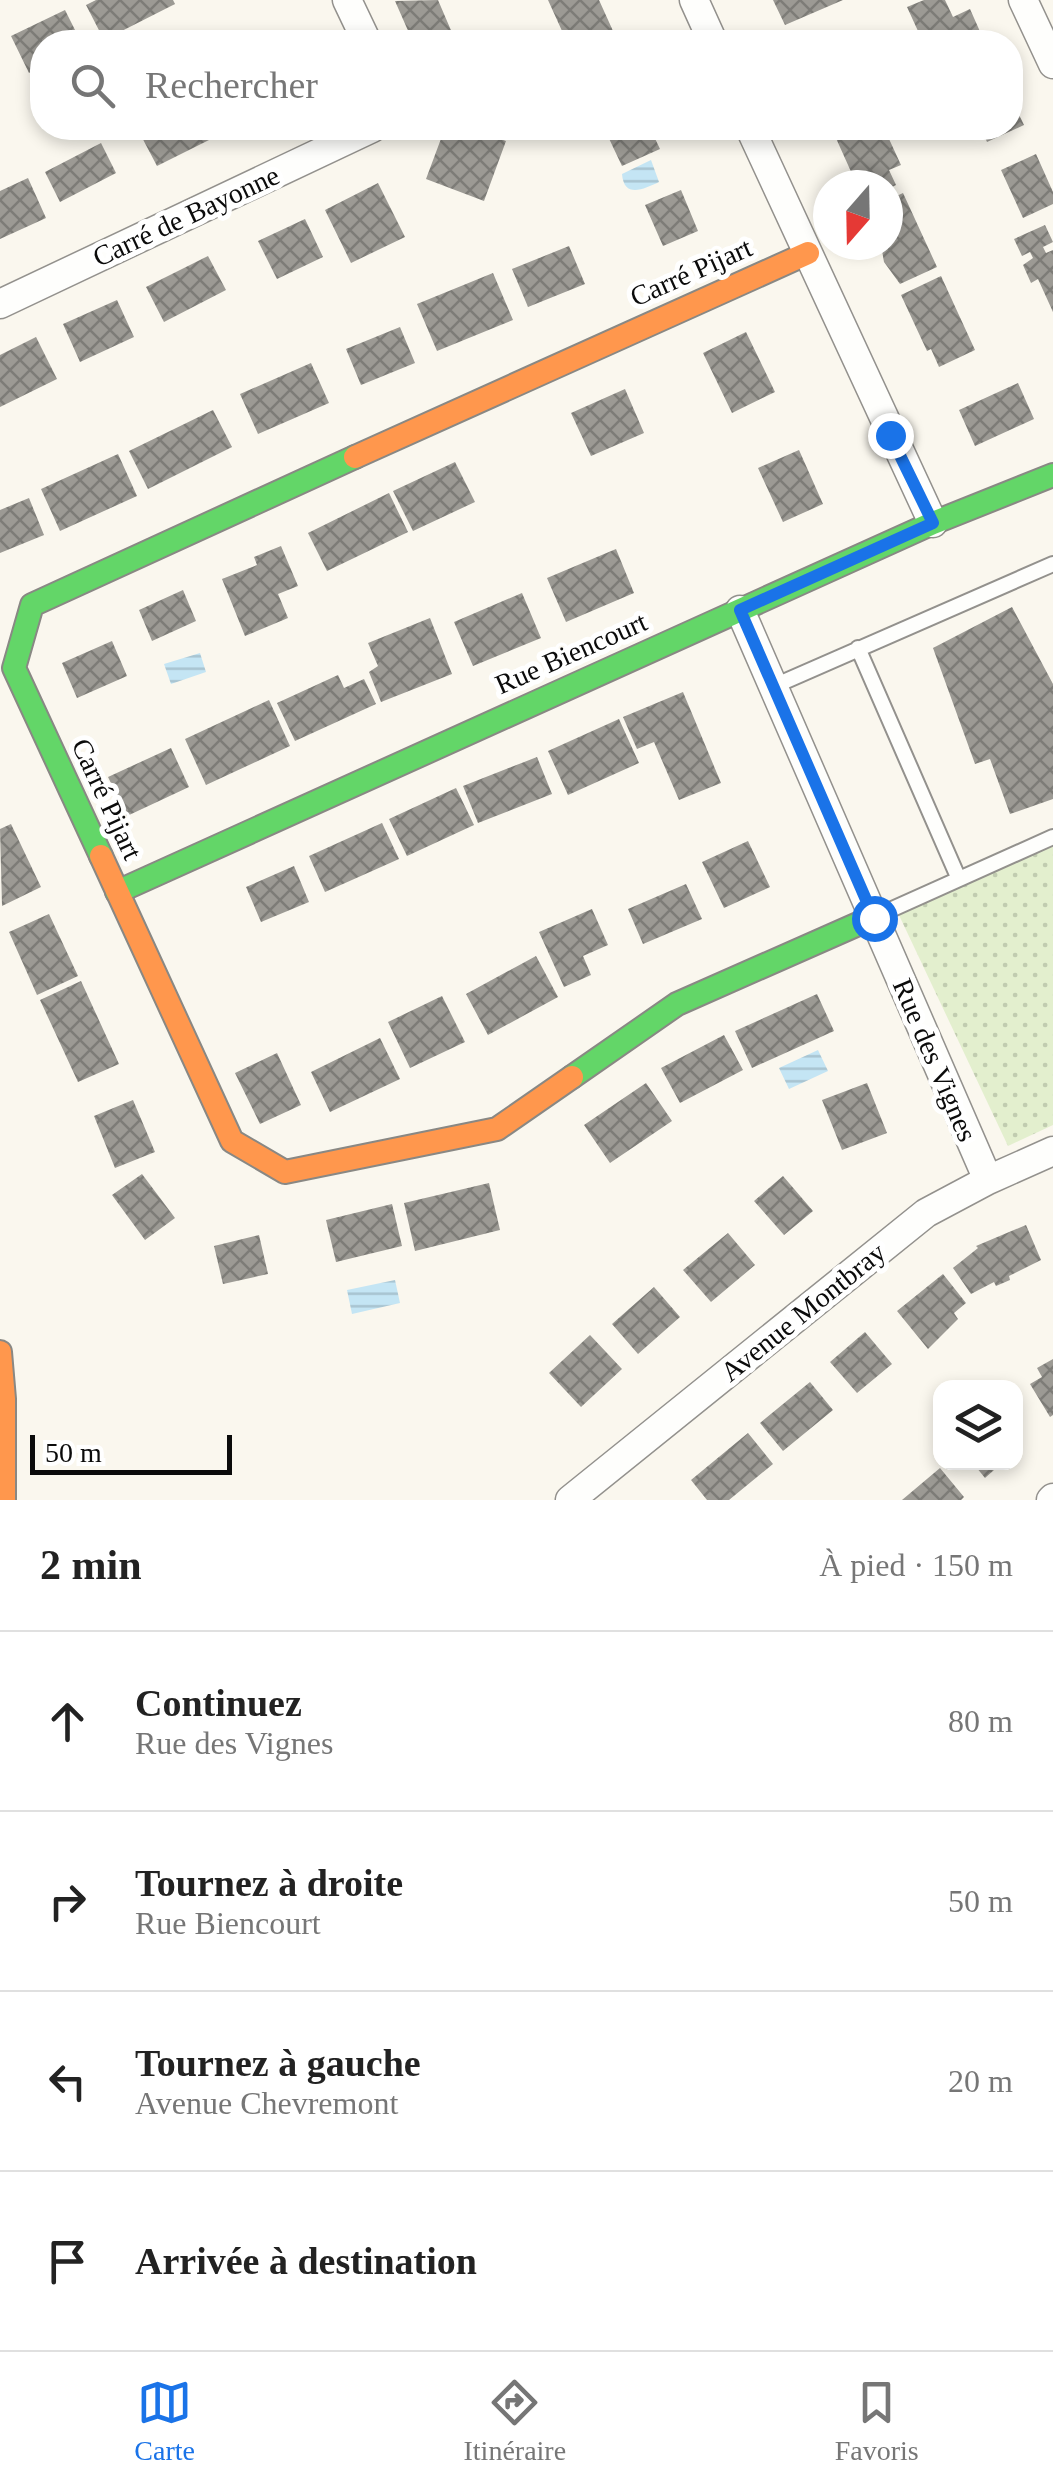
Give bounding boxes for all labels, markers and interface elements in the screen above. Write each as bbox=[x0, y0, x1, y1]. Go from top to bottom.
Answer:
search box bbox=[30, 30, 1023, 140]
icon: search bbox=[65, 58, 120, 113]
text: Rechercher bbox=[145, 64, 318, 106]
street label: Carré de Bayonne bbox=[88, 159, 284, 273]
north arrow bbox=[813, 170, 903, 260]
street label: Carré Pijart bbox=[625, 231, 757, 313]
route end bbox=[868, 413, 914, 459]
street label: Rue Biencourt bbox=[490, 606, 652, 700]
street label: Carré Pijart bbox=[66, 734, 149, 865]
route start bbox=[852, 896, 898, 942]
street label: Rue des Vignes bbox=[887, 974, 983, 1146]
street label: Avenue Montbray bbox=[715, 1236, 891, 1388]
map controls bbox=[933, 1380, 1023, 1470]
button: layers bbox=[933, 1380, 1023, 1470]
scale bar bbox=[30, 1430, 232, 1474]
text: 50 m bbox=[45, 1437, 102, 1468]
text: 2 min bbox=[40, 1542, 142, 1588]
text: À pied · 150 m bbox=[819, 1547, 1013, 1583]
text: Continuez bbox=[135, 1682, 302, 1724]
icon: ahead bbox=[40, 1694, 95, 1749]
text: 80 m bbox=[948, 1703, 1013, 1739]
text: Rue des Vignes bbox=[135, 1725, 333, 1761]
text: Tournez à droite bbox=[135, 1862, 403, 1904]
icon: right bbox=[40, 1874, 95, 1929]
text: 50 m bbox=[948, 1883, 1013, 1919]
text: Rue Biencourt bbox=[135, 1905, 321, 1941]
text: Tournez à gauche bbox=[135, 2042, 421, 2084]
icon: left bbox=[40, 2054, 95, 2109]
text: 20 m bbox=[948, 2063, 1013, 2099]
text: Avenue Chevremont bbox=[135, 2085, 398, 2121]
icon: arrive bbox=[40, 2234, 95, 2289]
text: Arrivée à destination bbox=[135, 2240, 477, 2282]
tab: Carte bbox=[134, 2375, 195, 2467]
tab: Itinéraire bbox=[464, 2375, 566, 2467]
tab: Favoris bbox=[835, 2375, 919, 2467]

